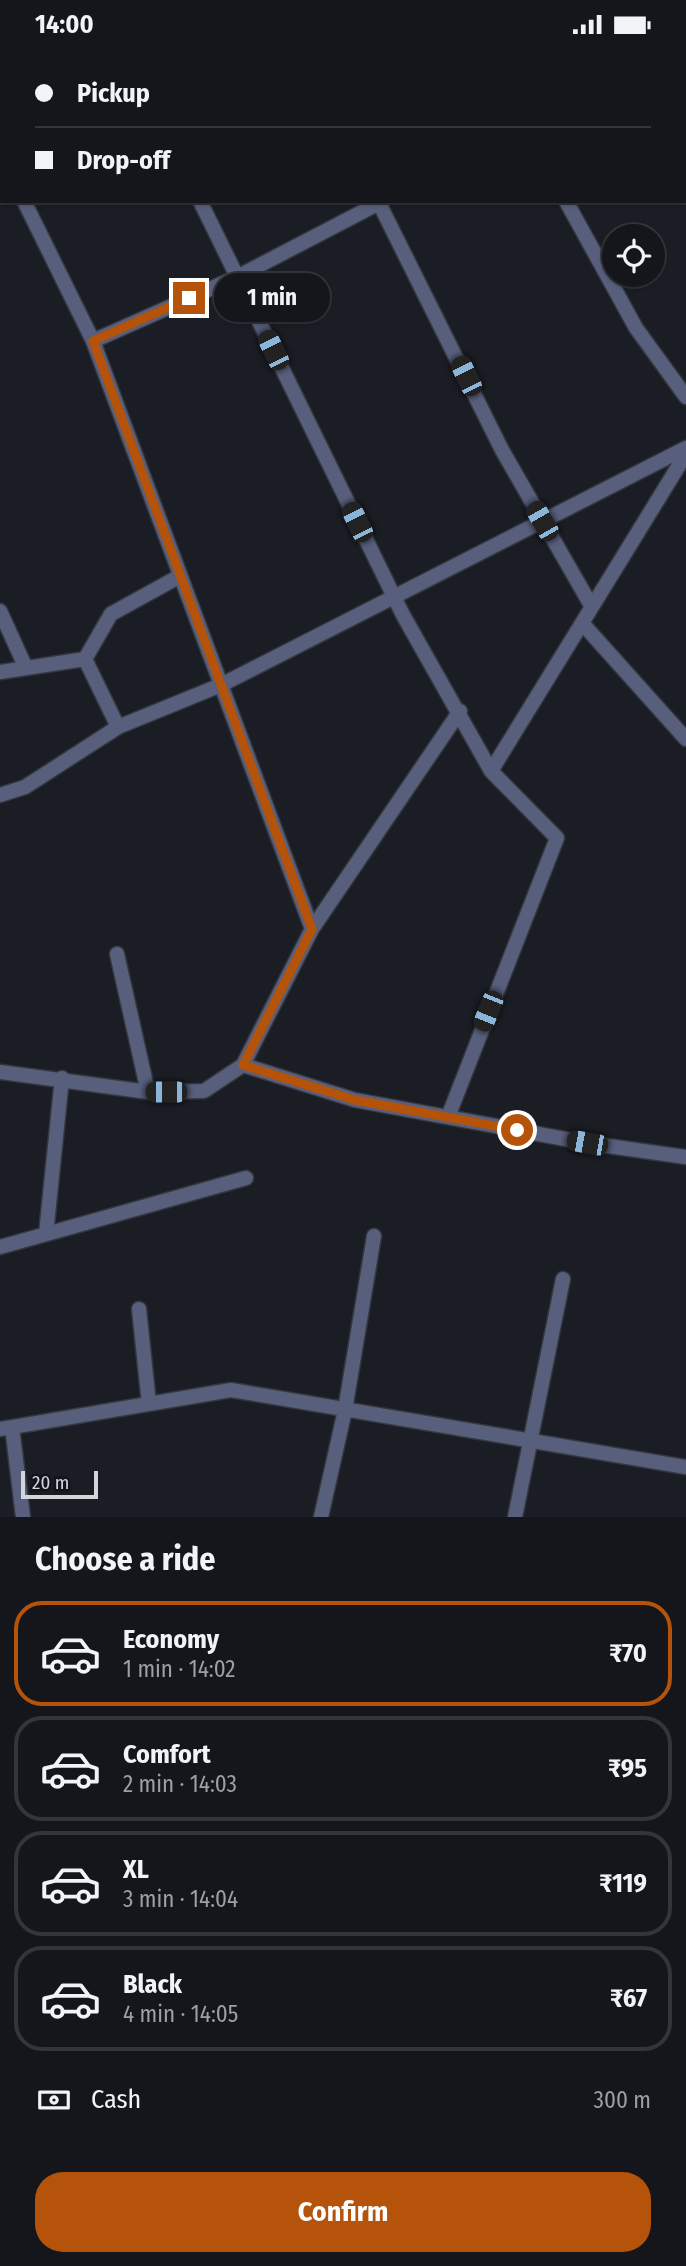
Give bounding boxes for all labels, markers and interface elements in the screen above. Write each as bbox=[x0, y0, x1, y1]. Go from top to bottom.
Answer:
text: 14:00 bbox=[35, 9, 94, 40]
text: Pickup bbox=[77, 78, 150, 109]
text: Drop-off bbox=[77, 145, 170, 176]
map controls bbox=[602, 224, 665, 287]
button: locate bbox=[602, 224, 665, 287]
callout: 1 min bbox=[214, 273, 329, 323]
route end bbox=[173, 282, 205, 314]
text: 1 min bbox=[247, 283, 297, 311]
car bbox=[255, 327, 292, 373]
car bbox=[448, 353, 485, 399]
car bbox=[523, 498, 562, 544]
car bbox=[339, 499, 376, 545]
car bbox=[471, 988, 506, 1034]
car bbox=[146, 1082, 188, 1103]
route start bbox=[501, 1114, 533, 1146]
car bbox=[565, 1129, 610, 1157]
scale bar bbox=[21, 1468, 98, 1500]
text: 20 m bbox=[32, 1471, 69, 1494]
text: Choose a ride bbox=[35, 1540, 216, 1578]
icon: car bbox=[39, 1622, 102, 1685]
text: Economy bbox=[123, 1624, 219, 1655]
text: ₹70 bbox=[609, 1638, 647, 1669]
text: 1 min · 14:02 bbox=[123, 1655, 236, 1683]
icon: car bbox=[39, 1737, 102, 1800]
text: Comfort bbox=[123, 1739, 211, 1770]
text: ₹95 bbox=[608, 1753, 647, 1784]
text: 2 min · 14:03 bbox=[123, 1770, 237, 1798]
icon: car bbox=[39, 1852, 102, 1915]
text: XL bbox=[123, 1854, 149, 1885]
text: ₹119 bbox=[599, 1868, 647, 1899]
text: 3 min · 14:04 bbox=[123, 1885, 238, 1913]
icon: car bbox=[39, 1967, 102, 2030]
text: Black bbox=[123, 1969, 182, 2000]
text: ₹67 bbox=[610, 1983, 647, 2014]
text: 4 min · 14:05 bbox=[123, 2000, 238, 2028]
icon: cash bbox=[35, 2081, 73, 2119]
text: Cash bbox=[91, 2084, 141, 2115]
text: 300 m bbox=[594, 2086, 651, 2114]
button: Confirm bbox=[35, 2172, 651, 2252]

